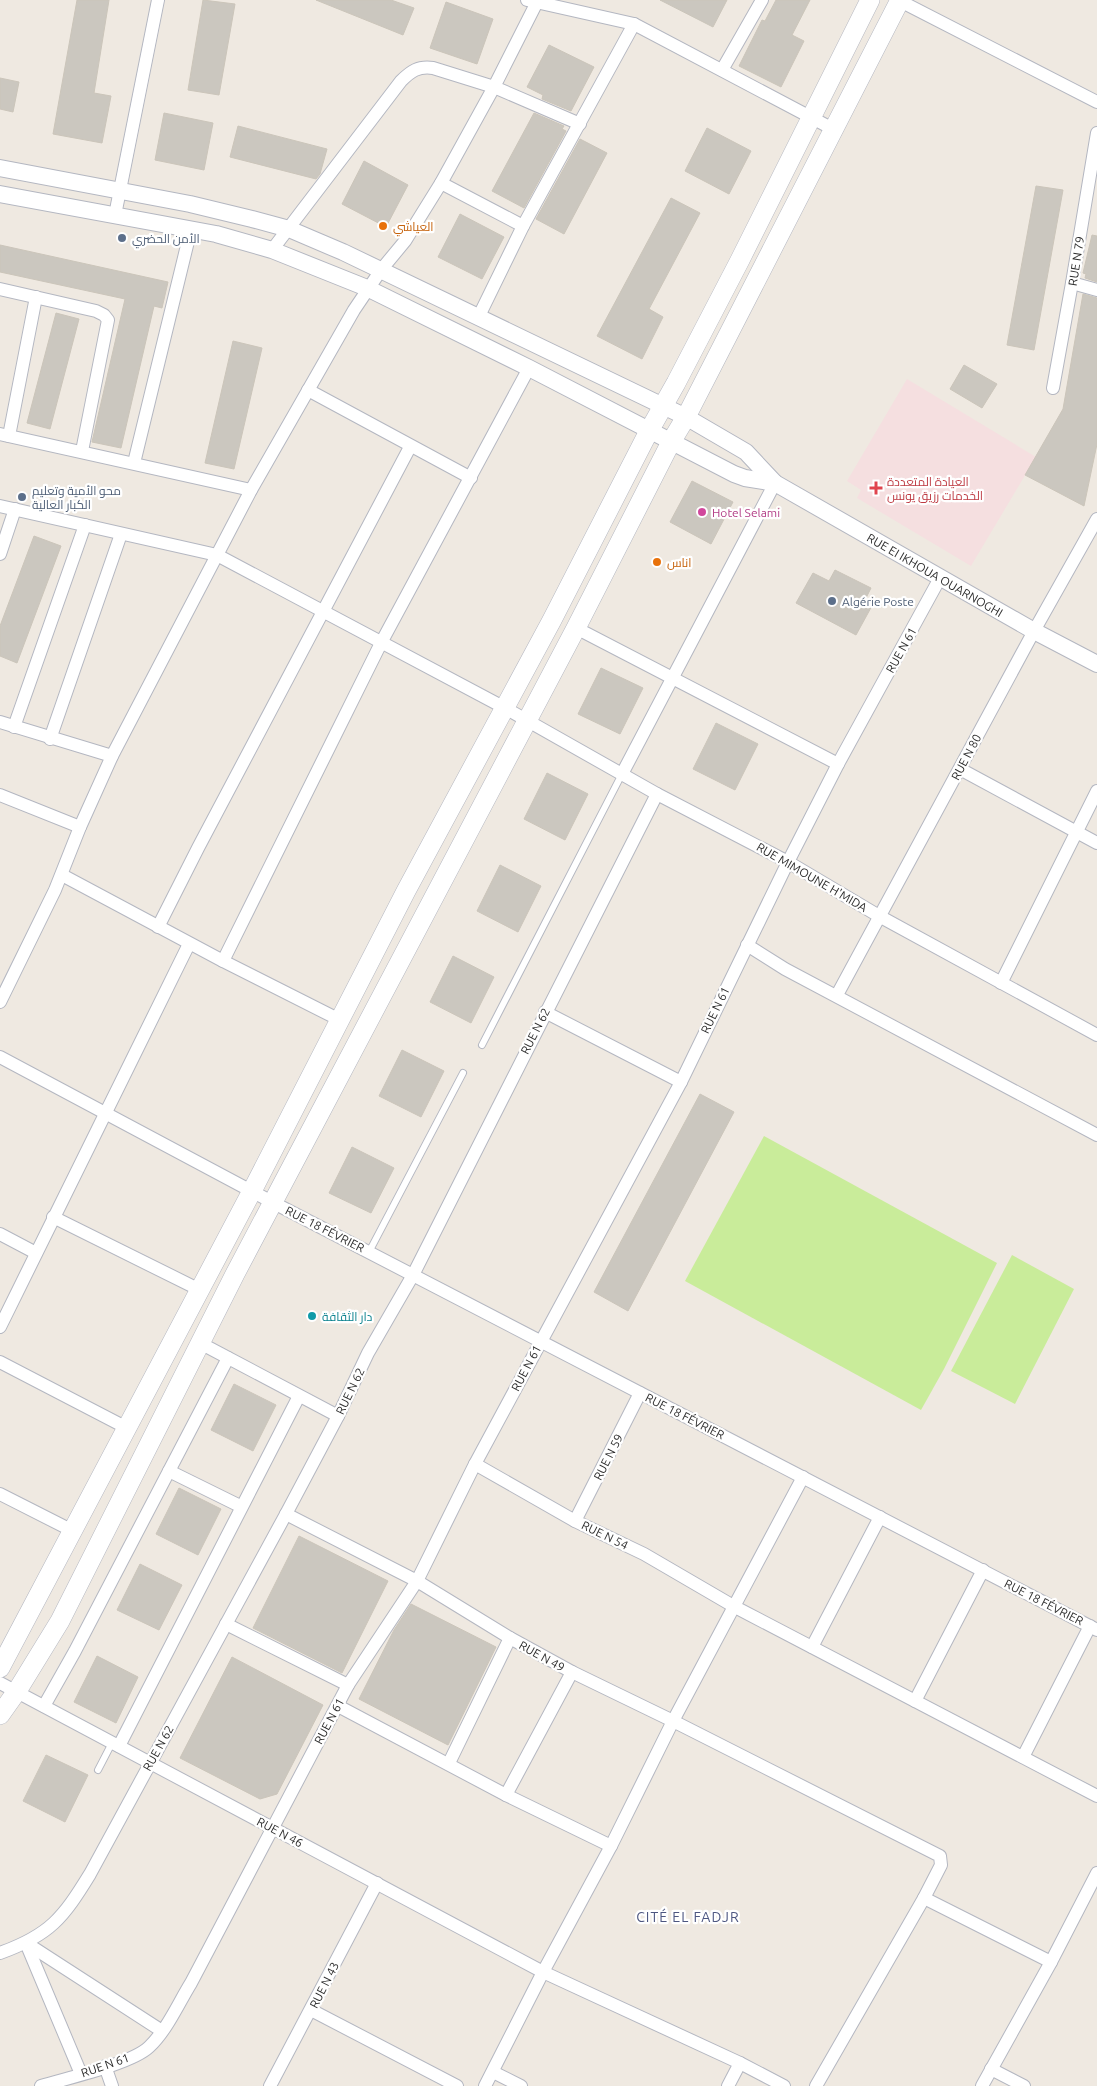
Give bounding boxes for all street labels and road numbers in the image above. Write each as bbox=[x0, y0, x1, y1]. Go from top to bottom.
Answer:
street label: RUE N 79 bbox=[1066, 235, 1086, 287]
street label: RUE EI IKHOUA OUARNOGHI bbox=[865, 531, 1005, 619]
street label: RUE N 61 bbox=[883, 625, 919, 675]
street label: RUE N 80 bbox=[949, 732, 984, 782]
street label: RUE MIMOUNE H'MIDA bbox=[754, 840, 870, 914]
street label: RUE N 61 bbox=[698, 985, 732, 1035]
street label: RUE N 62 bbox=[518, 1006, 552, 1056]
street label: RUE 18 FÉVRIER bbox=[283, 1203, 367, 1255]
street label: RUE N 61 bbox=[509, 1343, 543, 1393]
street label: RUE N 62 bbox=[333, 1366, 367, 1416]
street label: RUE 18 FÉVRIER bbox=[643, 1390, 727, 1442]
street label: RUE N 59 bbox=[591, 1432, 625, 1482]
street label: RUE N 54 bbox=[580, 1518, 631, 1552]
street label: RUE 18 FÉVRIER bbox=[1002, 1576, 1086, 1628]
street label: RUE N 49 bbox=[517, 1638, 567, 1674]
street label: RUE N 61 bbox=[312, 1696, 346, 1746]
street label: RUE N 62 bbox=[140, 1723, 176, 1773]
street label: RUE N 46 bbox=[255, 1815, 305, 1850]
street label: RUE N 43 bbox=[307, 1960, 341, 2010]
street label: RUE N 61 bbox=[79, 2051, 131, 2079]

